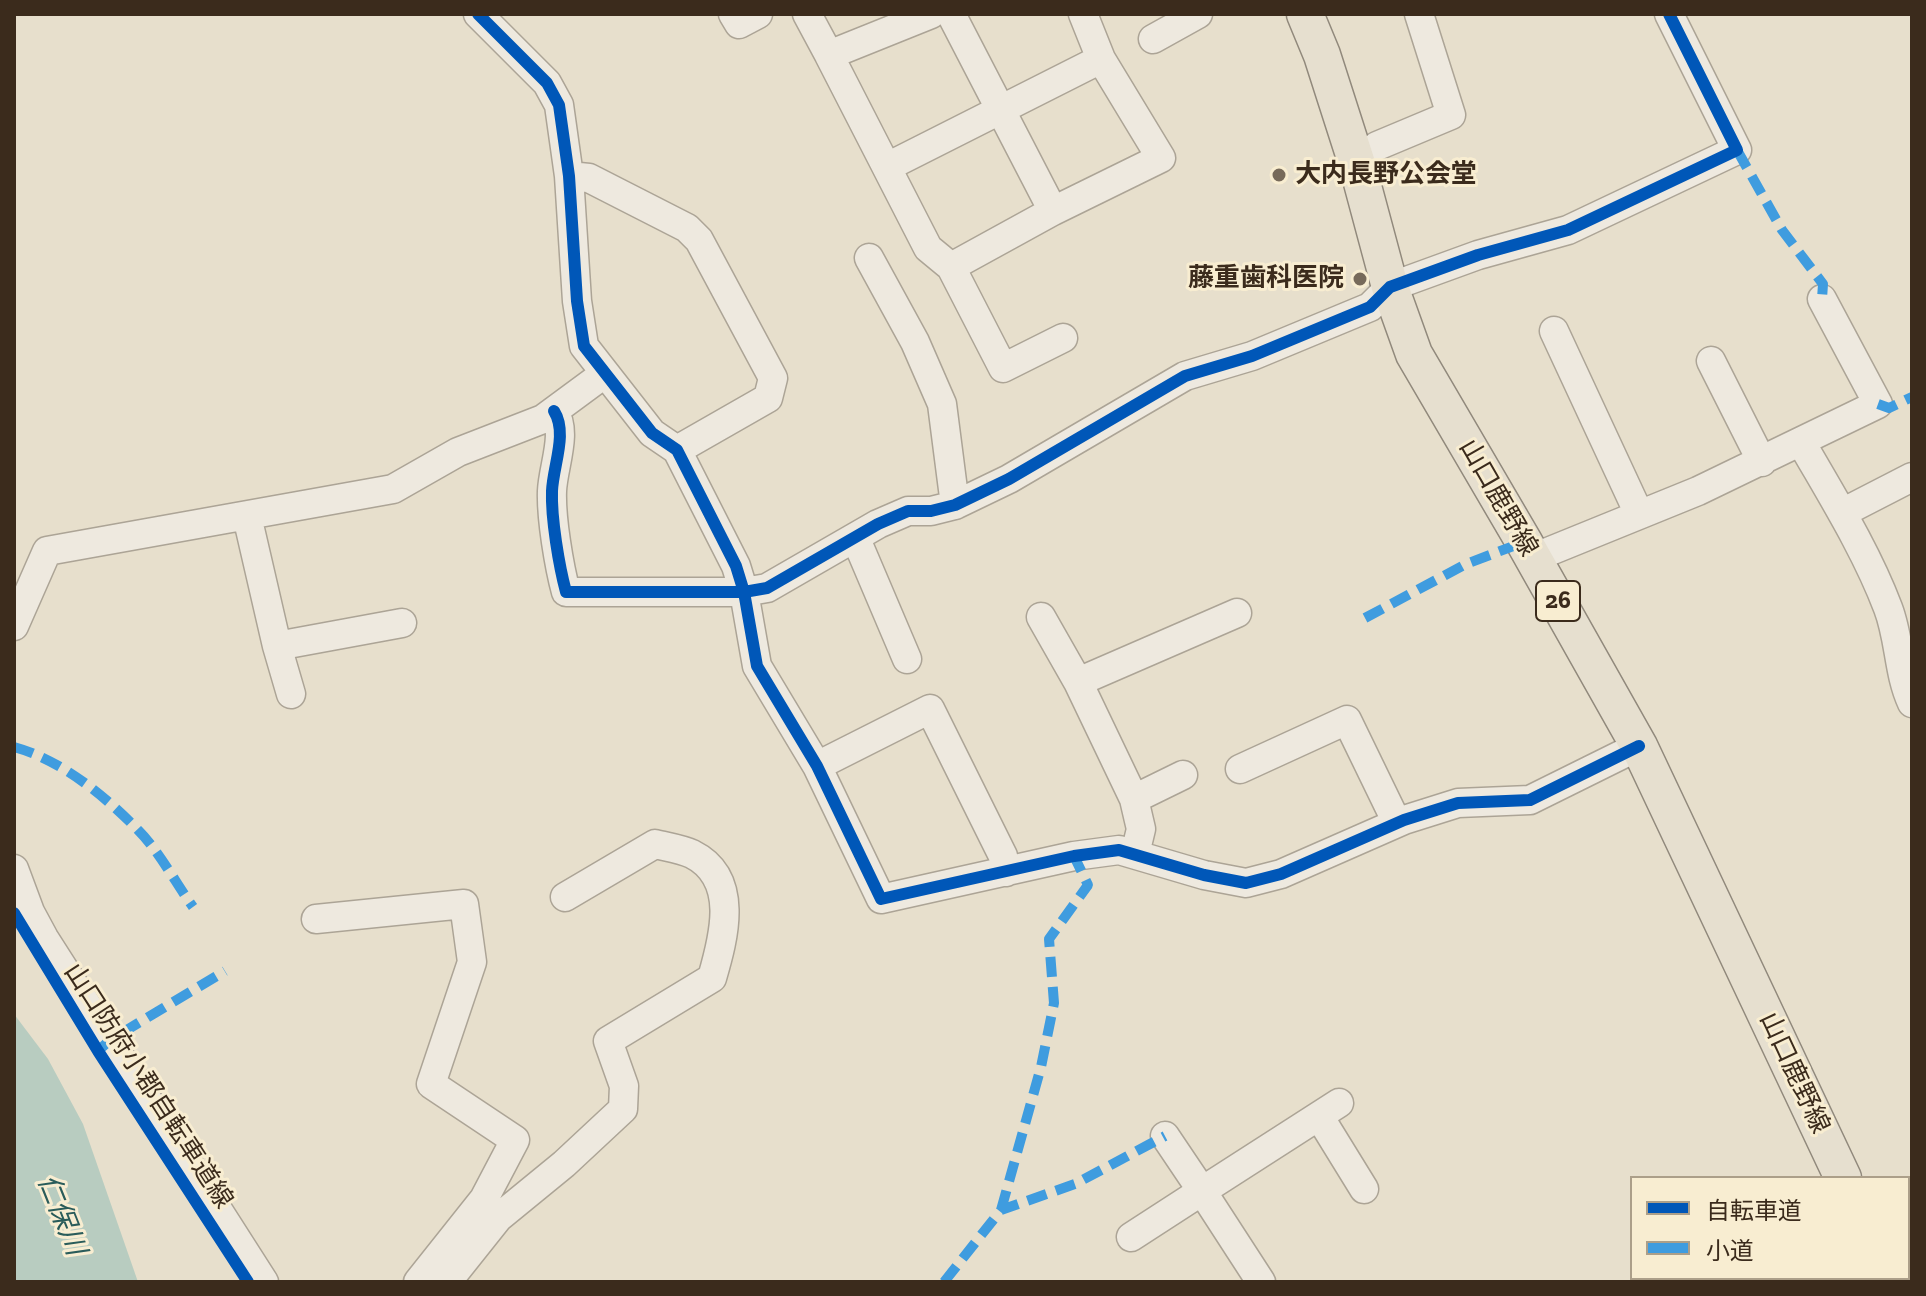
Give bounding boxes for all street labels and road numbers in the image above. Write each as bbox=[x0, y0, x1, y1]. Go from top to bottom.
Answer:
street label: 山口鹿野線 bbox=[1452, 434, 1544, 562]
road number: 26 bbox=[1536, 581, 1580, 621]
street label: 山口防府小郡自転車道線 bbox=[57, 958, 239, 1214]
street label: 山口鹿野線 bbox=[1752, 1007, 1836, 1139]

